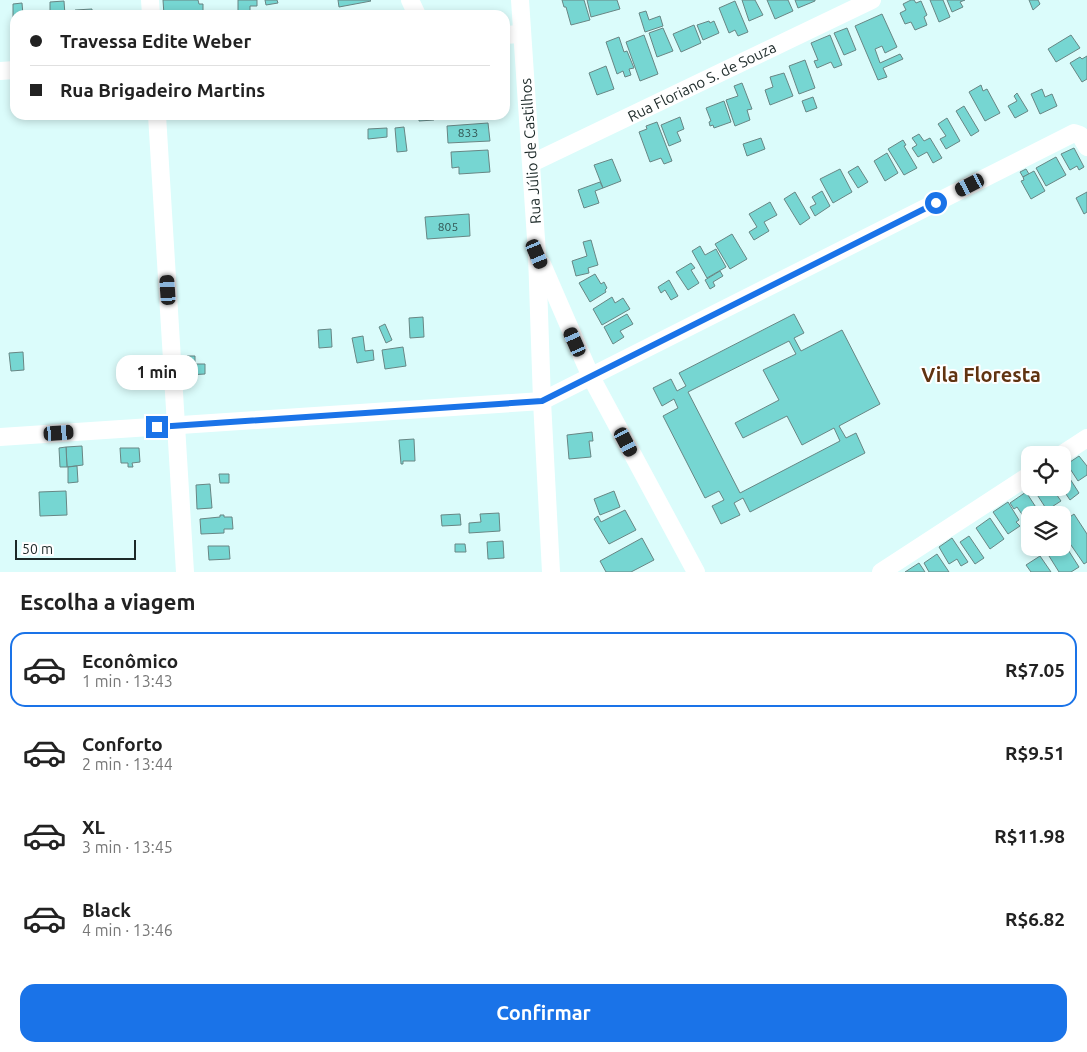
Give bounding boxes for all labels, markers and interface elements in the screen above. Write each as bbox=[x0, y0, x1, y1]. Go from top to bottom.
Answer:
text: Travessa Edite Weber bbox=[60, 30, 251, 52]
street label: Rua Floriano S. de Souza bbox=[625, 38, 779, 125]
street label: Rua Júlio de Castilhos bbox=[517, 78, 544, 224]
text: Rua Brigadeiro Martins bbox=[60, 79, 265, 101]
house number: 833 bbox=[458, 126, 478, 139]
car bbox=[953, 172, 986, 198]
route start bbox=[925, 192, 947, 214]
house number: 805 bbox=[438, 220, 458, 233]
car bbox=[524, 237, 549, 271]
car bbox=[159, 275, 176, 305]
car bbox=[562, 325, 587, 359]
callout: 1 min bbox=[116, 354, 198, 390]
text: 1 min bbox=[137, 363, 177, 381]
district label: Vila Floresta bbox=[921, 363, 1041, 386]
route end bbox=[146, 416, 168, 438]
car bbox=[43, 424, 74, 442]
car bbox=[612, 425, 639, 459]
map controls bbox=[1021, 446, 1071, 556]
button: locate bbox=[1021, 446, 1071, 496]
button: layers bbox=[1021, 506, 1071, 556]
scale bar bbox=[15, 537, 136, 560]
text: 50 m bbox=[22, 541, 53, 557]
text: Escolha a viagem bbox=[20, 589, 195, 614]
icon: car bbox=[22, 647, 67, 692]
text: Econômico bbox=[82, 650, 178, 672]
text: R$7.05 bbox=[1005, 659, 1065, 681]
text: 1 min · 13:43 bbox=[82, 672, 173, 690]
icon: car bbox=[22, 730, 67, 775]
text: Conforto bbox=[82, 733, 163, 755]
text: R$9.51 bbox=[1005, 742, 1065, 764]
text: 2 min · 13:44 bbox=[82, 755, 173, 773]
icon: car bbox=[22, 813, 67, 858]
text: XL bbox=[82, 816, 105, 838]
text: R$11.98 bbox=[994, 825, 1065, 847]
text: 3 min · 13:45 bbox=[82, 838, 173, 856]
icon: car bbox=[22, 896, 67, 941]
text: Black bbox=[82, 899, 131, 921]
text: R$6.82 bbox=[1005, 908, 1065, 930]
text: 4 min · 13:46 bbox=[82, 921, 173, 939]
button: Confirmar bbox=[20, 984, 1067, 1042]

